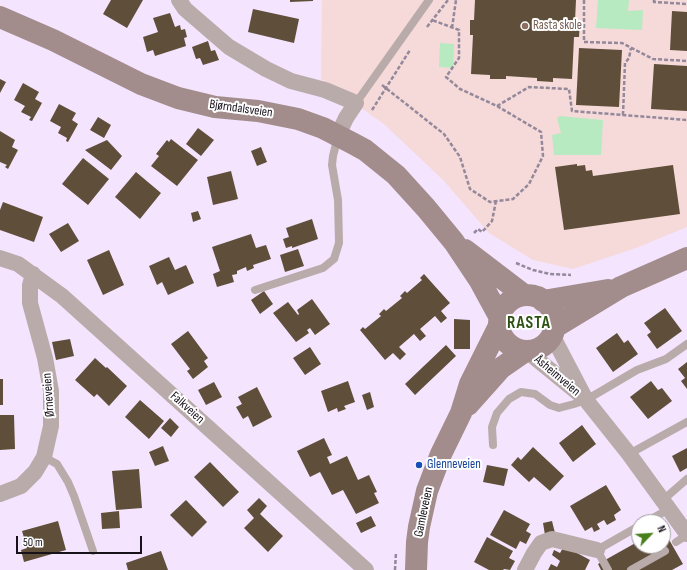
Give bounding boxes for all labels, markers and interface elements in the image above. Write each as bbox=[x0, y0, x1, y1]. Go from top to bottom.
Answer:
place label: Rasta skole bbox=[533, 18, 582, 34]
marker: Rasta skole bbox=[520, 21, 530, 31]
street label: Bjørndalsveien bbox=[208, 97, 274, 121]
district label: RASTA bbox=[507, 314, 551, 334]
street label: Åsheimveien bbox=[531, 352, 583, 400]
street label: Ørneveien bbox=[40, 372, 58, 418]
street label: Falkveien bbox=[167, 389, 207, 427]
place label: Glenneveien bbox=[427, 457, 481, 473]
marker: Glenneveien bbox=[414, 460, 424, 470]
street label: Gamleveien bbox=[411, 486, 437, 538]
north arrow bbox=[631, 514, 671, 554]
text: N bbox=[654, 524, 669, 535]
scale bar bbox=[18, 528, 144, 554]
text: 50 m bbox=[23, 535, 43, 550]

